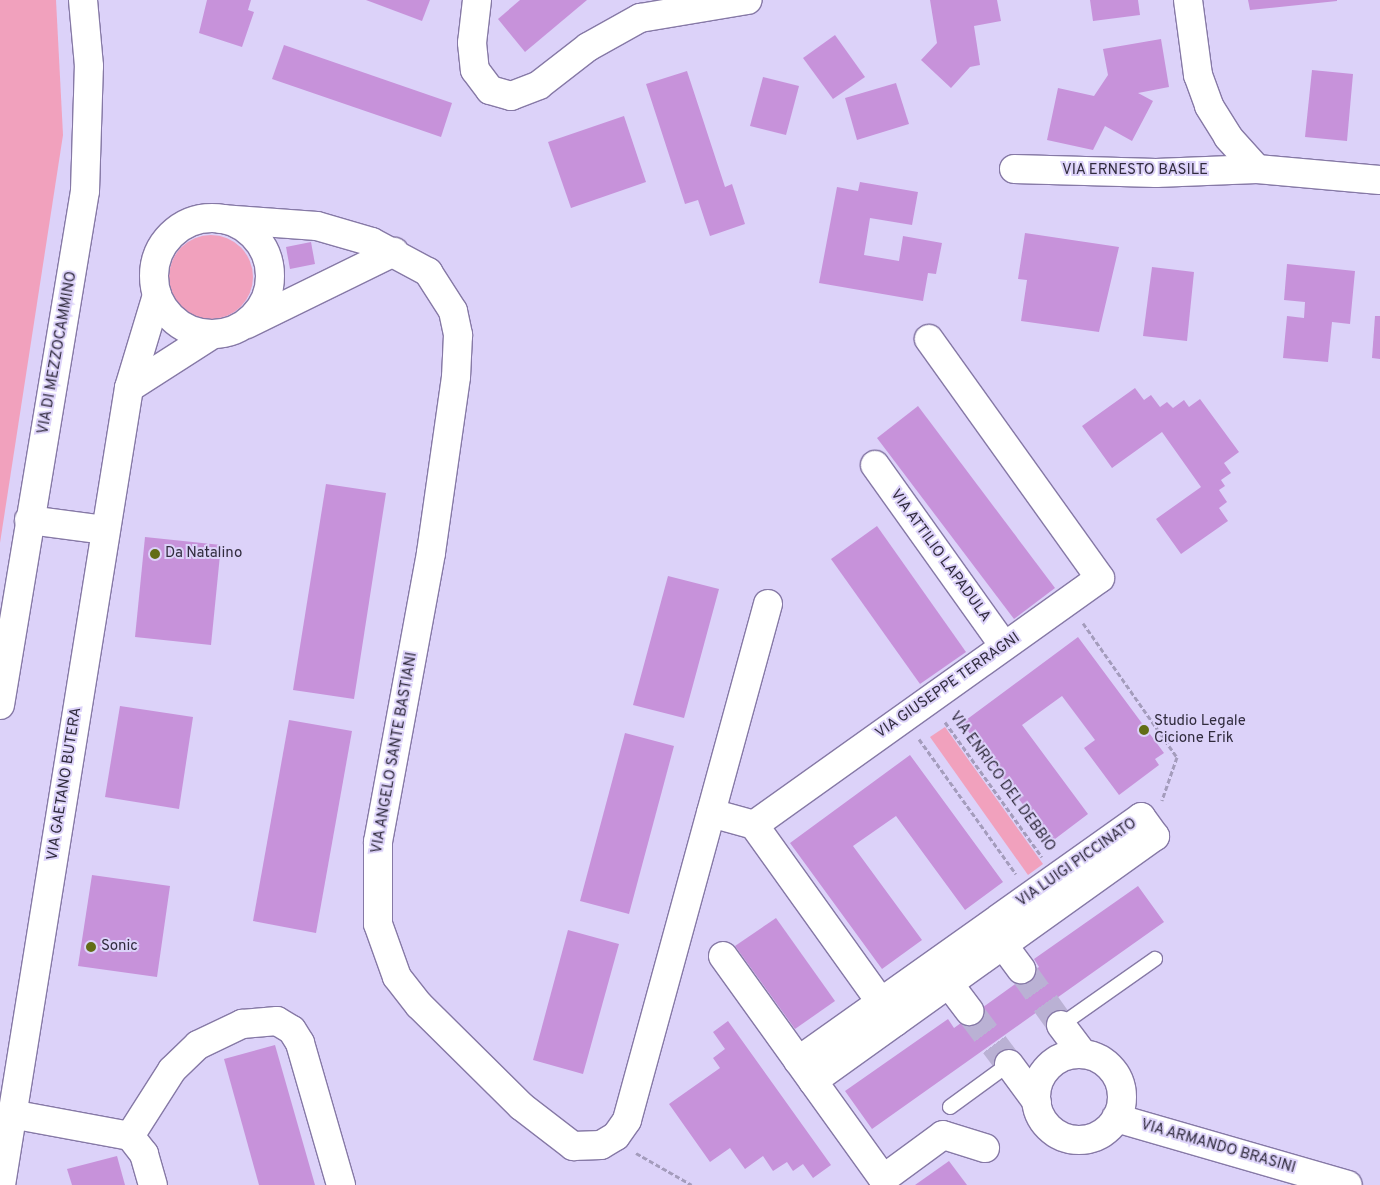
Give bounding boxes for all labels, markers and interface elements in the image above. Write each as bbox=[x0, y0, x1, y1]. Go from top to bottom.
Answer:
street label: VIA ERNESTO BASILE bbox=[1062, 162, 1208, 180]
street label: VIA DI MEZZOCAMMINO bbox=[35, 270, 81, 436]
street label: VIA ATTILIO LAPADULA bbox=[886, 486, 994, 626]
place label: Da Natalino bbox=[165, 545, 242, 563]
marker: Da Natalino bbox=[149, 548, 161, 560]
street label: VIA GIUSEPPE TERRAGNI bbox=[872, 629, 1024, 743]
street label: VIA ANGELO SANTE BASTIANI bbox=[368, 650, 422, 856]
street label: VIA GAETANO BUTERA bbox=[44, 706, 86, 862]
street label: VIA ENRICO DEL DEBBIO bbox=[945, 708, 1059, 856]
place label: Studio Legale Cicione Erik bbox=[1154, 712, 1246, 747]
marker: Studio Legale Cicione Erik bbox=[1138, 724, 1150, 736]
street label: VIA LUIGI PICCINATO bbox=[1013, 815, 1141, 911]
place label: Sonic bbox=[101, 938, 138, 956]
marker: Sonic bbox=[85, 941, 97, 953]
street label: VIA ARMANDO BRASINI bbox=[1138, 1116, 1298, 1178]

